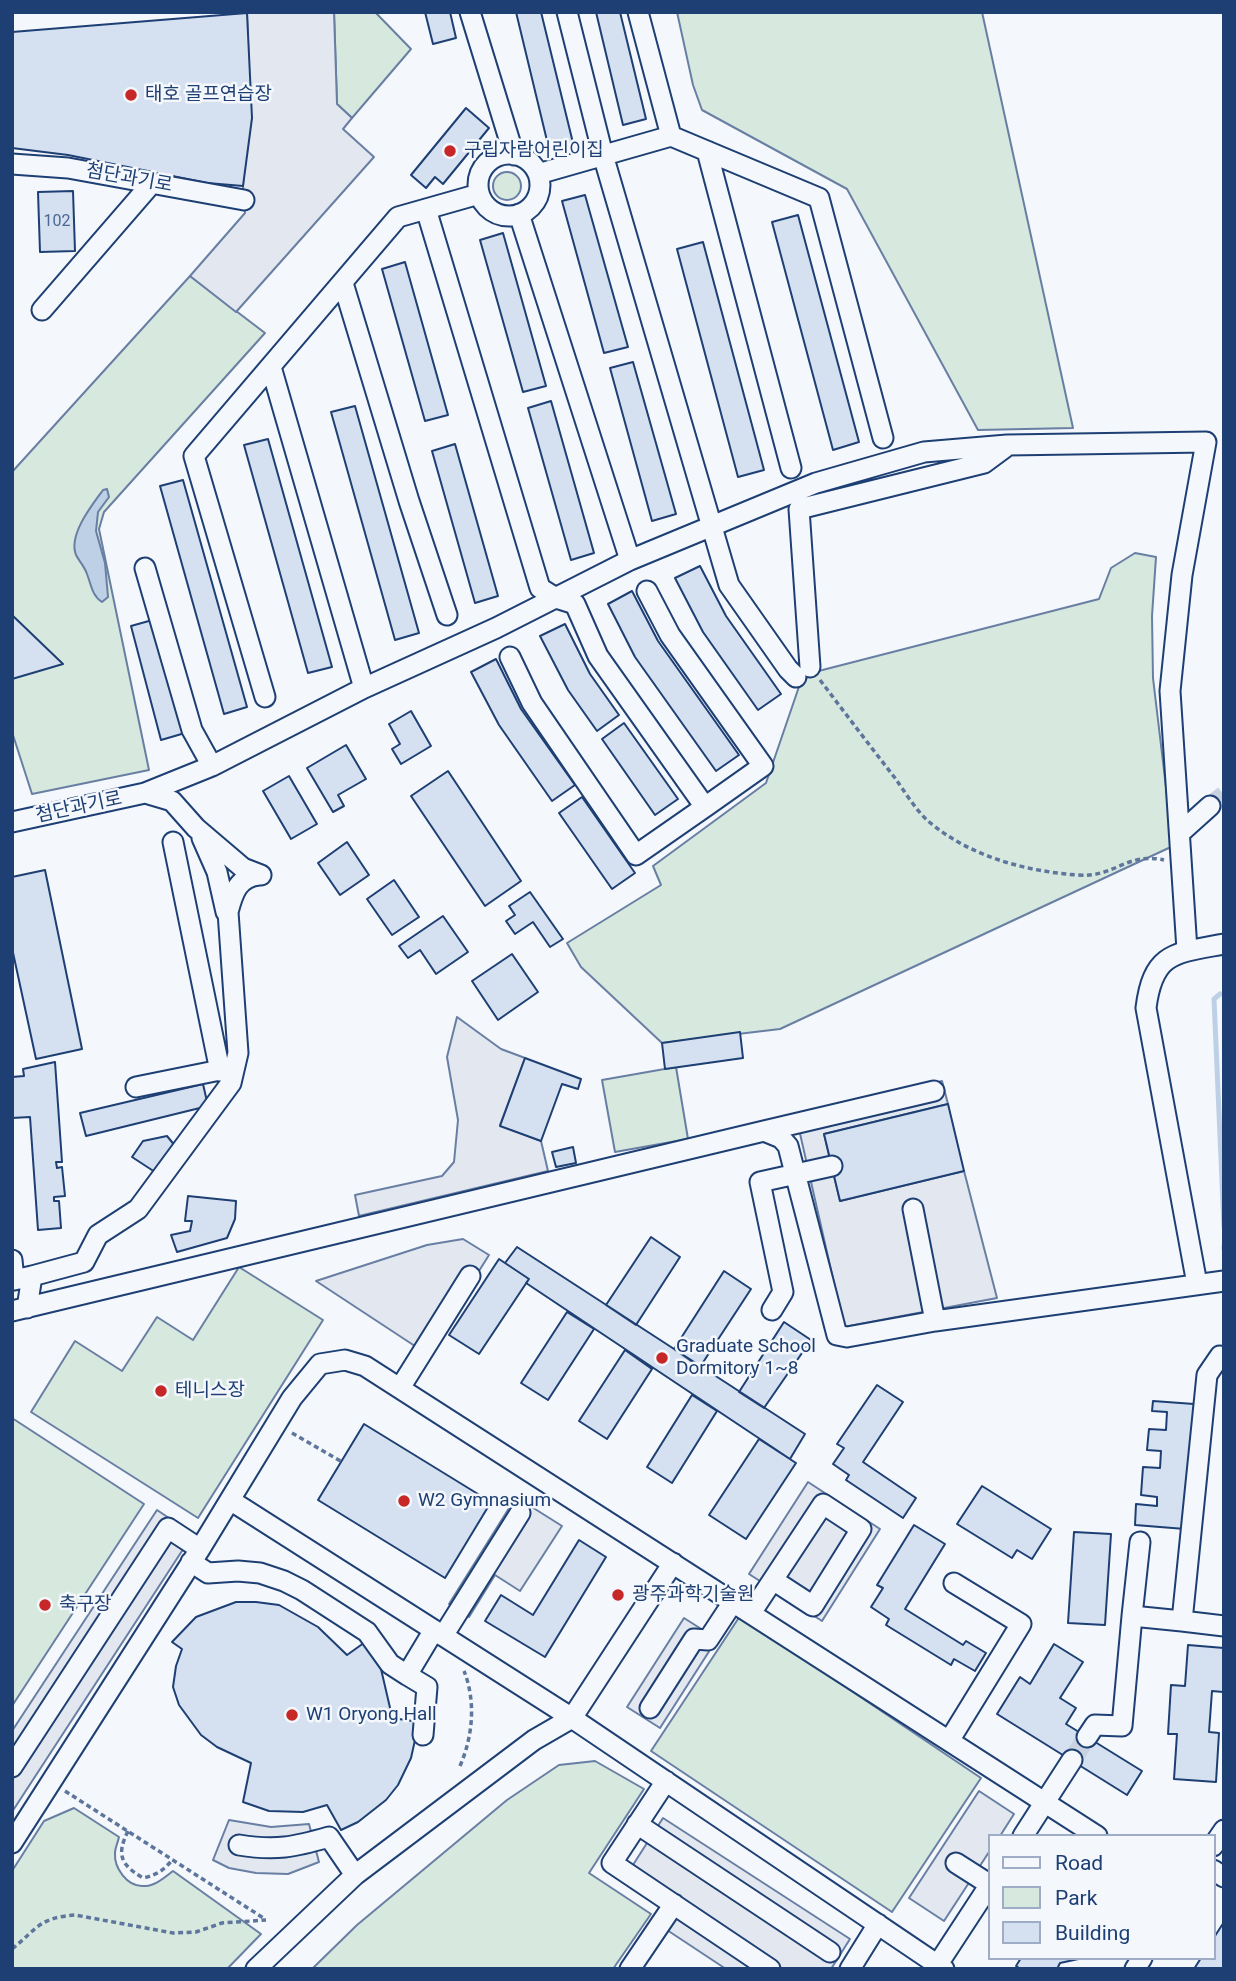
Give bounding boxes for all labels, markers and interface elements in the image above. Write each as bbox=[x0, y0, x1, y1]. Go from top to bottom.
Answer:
place label: 태호 골프연습장 bbox=[145, 84, 272, 106]
marker: 태호 골프연습장 bbox=[123, 87, 139, 103]
place label: 구립자람어린이집 bbox=[464, 140, 604, 162]
marker: 구립자람어린이집 bbox=[442, 143, 458, 159]
street label: 첨단과기로 bbox=[84, 160, 174, 198]
house number: 102 bbox=[44, 212, 70, 232]
street label: 첨단과기로 bbox=[34, 788, 124, 828]
place label: Graduate School Dormitory 1~8 bbox=[676, 1336, 816, 1380]
marker: Graduate School Dormitory 1~8 bbox=[654, 1350, 670, 1366]
place label: 테니스장 bbox=[175, 1380, 245, 1402]
marker: 테니스장 bbox=[153, 1383, 169, 1399]
place label: W2 Gymnasium bbox=[418, 1490, 551, 1512]
marker: W2 Gymnasium bbox=[396, 1493, 412, 1509]
place label: 광주과학기술원 bbox=[632, 1584, 754, 1606]
marker: 광주과학기술원 bbox=[610, 1587, 626, 1603]
place label: 축구장 bbox=[59, 1594, 111, 1616]
marker: 축구장 bbox=[37, 1597, 53, 1613]
place label: W1 Oryong Hall bbox=[306, 1704, 437, 1726]
marker: W1 Oryong Hall bbox=[284, 1707, 300, 1723]
legend bbox=[988, 1834, 1215, 1960]
text: Road bbox=[1055, 1851, 1103, 1875]
text: Park bbox=[1055, 1886, 1097, 1910]
text: Building bbox=[1055, 1921, 1130, 1945]

